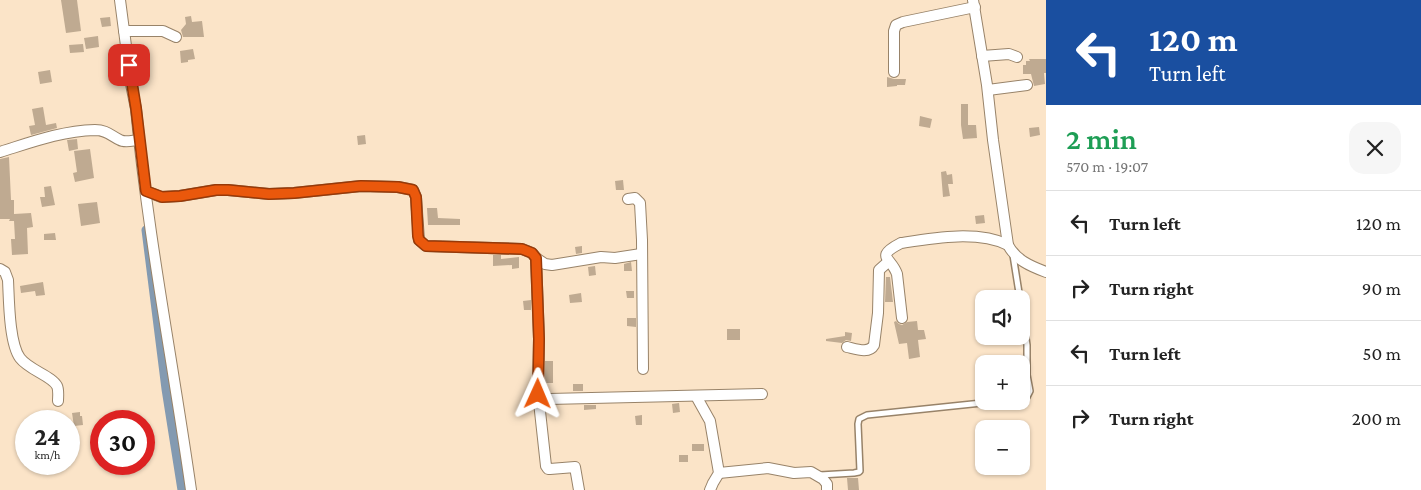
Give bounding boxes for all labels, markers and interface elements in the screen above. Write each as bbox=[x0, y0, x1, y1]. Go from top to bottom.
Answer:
icon: left bbox=[1066, 20, 1131, 85]
text: 120 m bbox=[1149, 20, 1238, 59]
pin bbox=[108, 44, 150, 86]
icon: arrive bbox=[115, 51, 143, 79]
text: Turn left bbox=[1149, 61, 1226, 86]
text: 2 min bbox=[1066, 122, 1137, 155]
button: close bbox=[1349, 122, 1401, 174]
text: 570 m · 19:07 bbox=[1066, 158, 1148, 175]
icon: left bbox=[1066, 209, 1094, 237]
text: Turn left bbox=[1109, 213, 1181, 234]
text: 120 m bbox=[1356, 213, 1401, 234]
icon: right bbox=[1066, 274, 1094, 302]
text: Turn right bbox=[1109, 278, 1194, 299]
text: 90 m bbox=[1362, 278, 1401, 299]
map controls bbox=[975, 290, 1030, 475]
button: sound bbox=[975, 290, 1030, 345]
icon: left bbox=[1066, 339, 1094, 367]
text: Turn left bbox=[1109, 343, 1181, 364]
text: 50 m bbox=[1362, 343, 1401, 364]
button: + bbox=[975, 355, 1030, 410]
position arrow bbox=[511, 367, 563, 419]
icon: right bbox=[1066, 404, 1094, 432]
text: Turn right bbox=[1109, 408, 1194, 429]
text: 200 m bbox=[1352, 408, 1401, 429]
speed limit sign: 30 bbox=[90, 410, 155, 475]
button: − bbox=[975, 420, 1030, 475]
text: 24 bbox=[34, 423, 61, 450]
text: km/h bbox=[35, 448, 60, 462]

